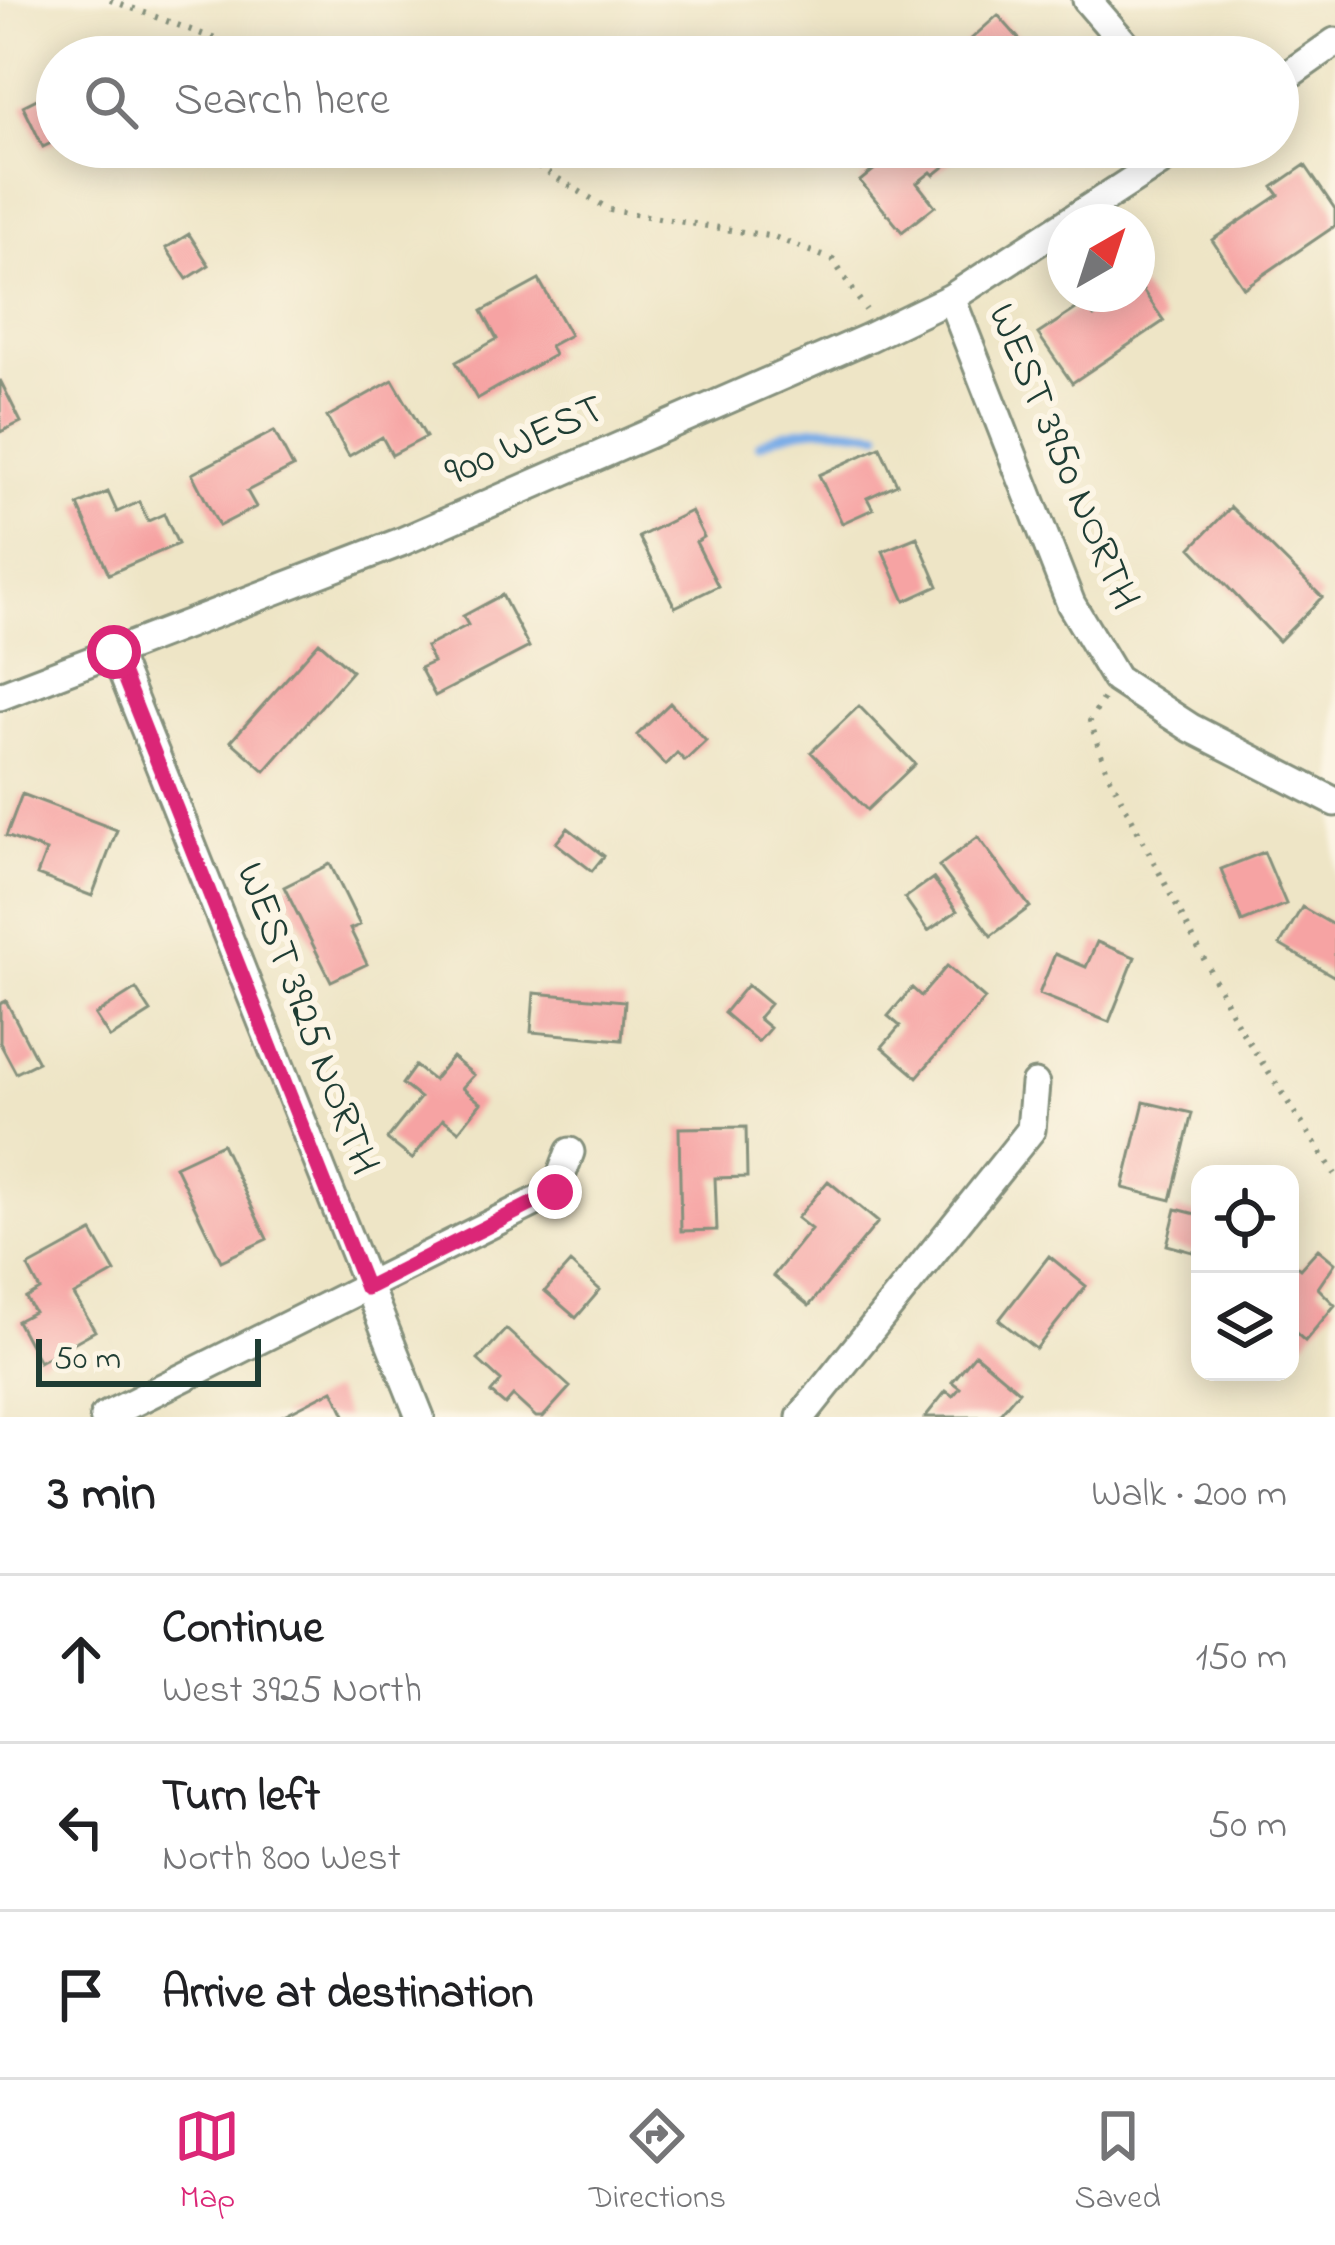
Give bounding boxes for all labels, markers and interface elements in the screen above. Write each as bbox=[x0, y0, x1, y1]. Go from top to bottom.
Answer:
search box bbox=[36, 36, 1299, 168]
icon: search bbox=[78, 69, 144, 135]
text: Search here bbox=[174, 69, 390, 135]
north arrow bbox=[1047, 204, 1155, 312]
street label: WEST 3950 NORTH bbox=[970, 294, 1154, 620]
street label: 900 WEST bbox=[436, 380, 614, 504]
route start bbox=[87, 625, 141, 679]
street label: WEST 3925 NORTH bbox=[218, 854, 394, 1184]
route end bbox=[528, 1165, 582, 1219]
map controls bbox=[1191, 1165, 1299, 1381]
button: locate bbox=[1191, 1165, 1299, 1273]
button: layers bbox=[1191, 1273, 1299, 1381]
scale bar bbox=[36, 1333, 261, 1386]
text: 50 m bbox=[54, 1336, 121, 1384]
text: 3 min bbox=[48, 1458, 156, 1533]
text: Walk · 200 m bbox=[1091, 1467, 1287, 1524]
text: Continue bbox=[162, 1597, 323, 1663]
icon: ahead bbox=[48, 1626, 114, 1692]
text: 150 m bbox=[1195, 1630, 1287, 1687]
text: West 3925 North bbox=[162, 1663, 422, 1720]
text: Turn left bbox=[162, 1765, 320, 1831]
icon: left bbox=[48, 1794, 114, 1860]
text: 50 m bbox=[1208, 1798, 1287, 1855]
text: North 800 West bbox=[162, 1831, 401, 1888]
icon: arrive bbox=[48, 1962, 114, 2028]
text: Arrive at destination bbox=[162, 1962, 533, 2028]
tab: Map bbox=[174, 2103, 240, 2223]
tab: Directions bbox=[589, 2103, 726, 2223]
tab: Saved bbox=[1075, 2103, 1161, 2223]

